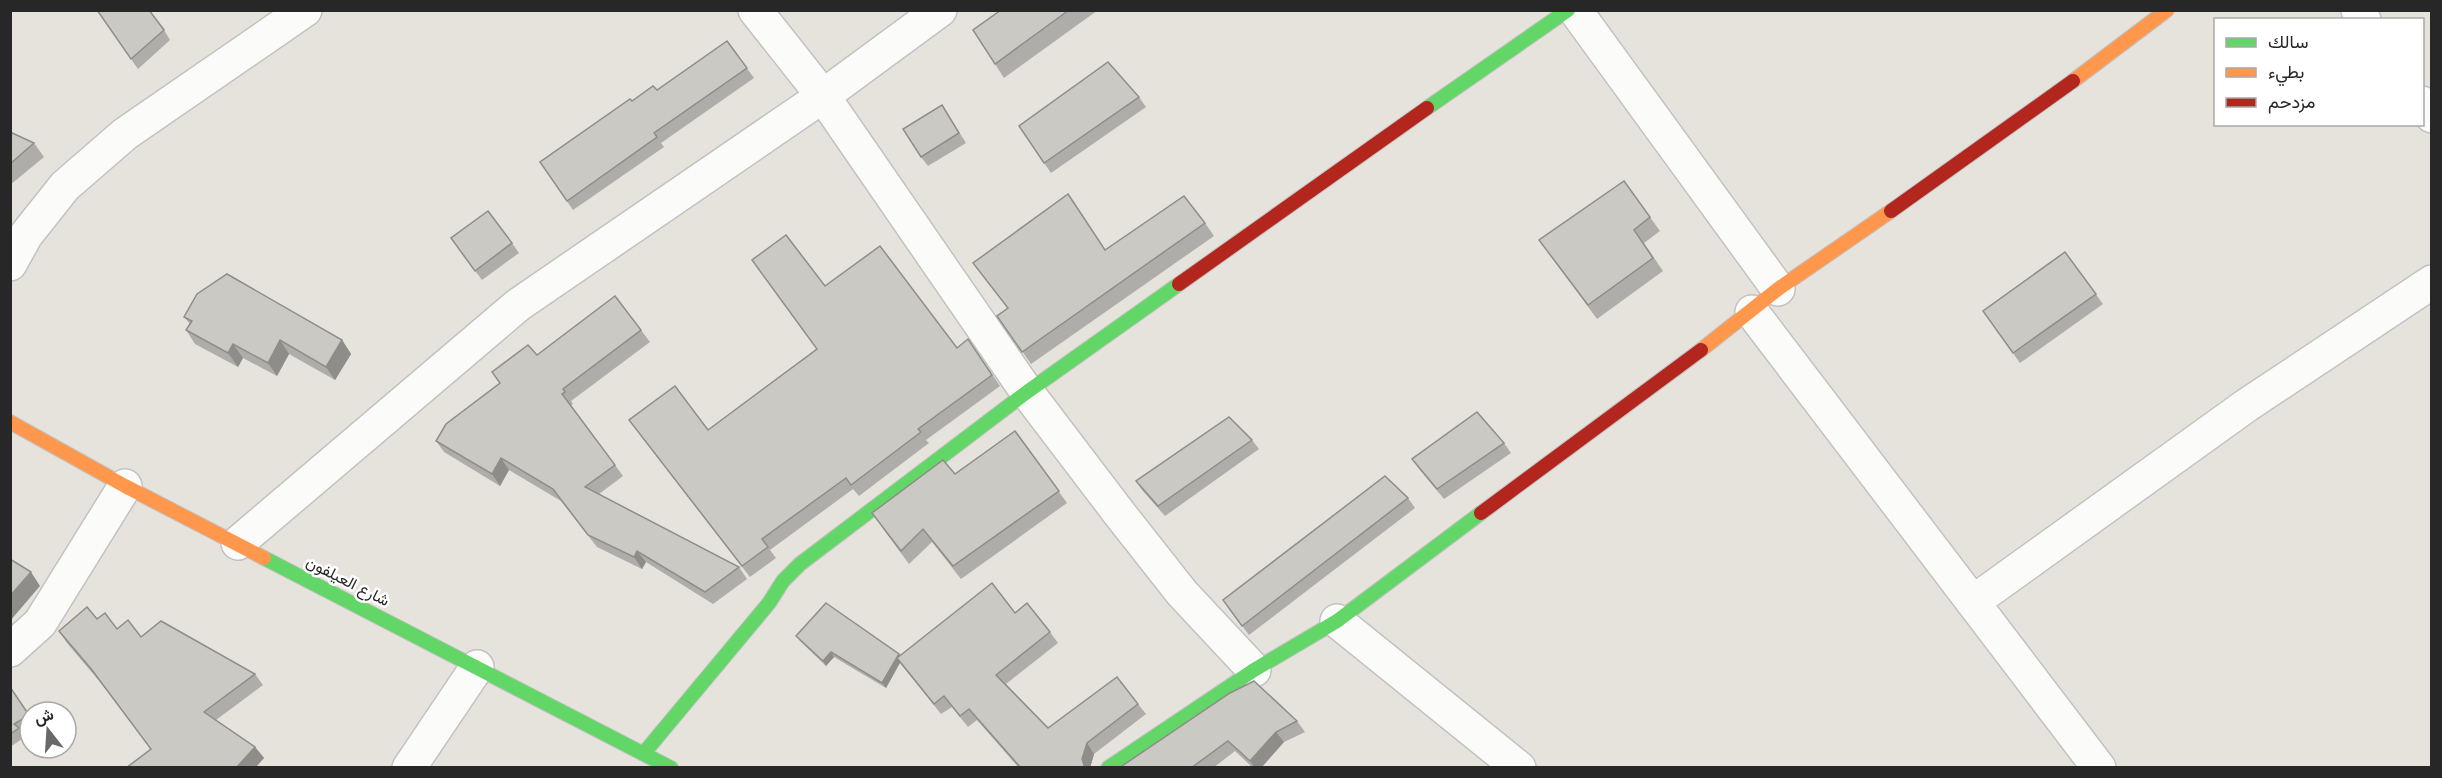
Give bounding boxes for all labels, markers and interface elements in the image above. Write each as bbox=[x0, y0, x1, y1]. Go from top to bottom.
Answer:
legend bbox=[2214, 18, 2424, 126]
text: سالك bbox=[2268, 32, 2308, 52]
text: بطيء bbox=[2268, 62, 2304, 87]
text: مزدحم bbox=[2268, 92, 2315, 114]
street label: شارع العيلفون bbox=[302, 553, 392, 612]
north arrow bbox=[18, 700, 78, 760]
text: ش bbox=[32, 705, 56, 728]

